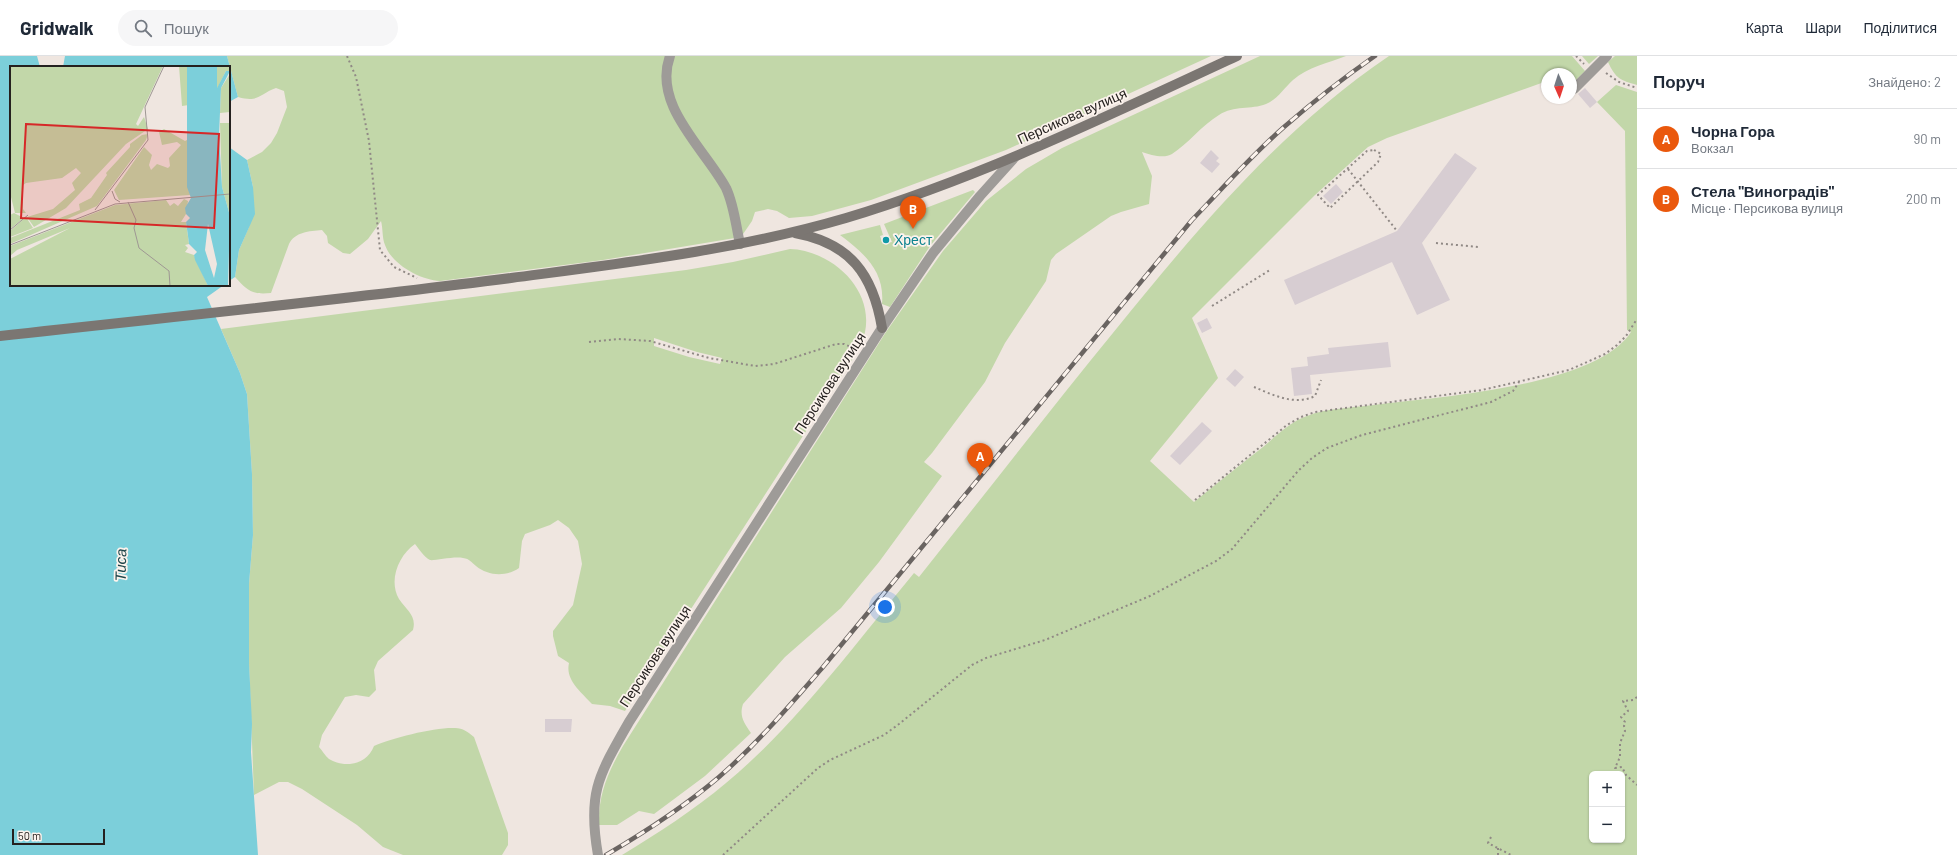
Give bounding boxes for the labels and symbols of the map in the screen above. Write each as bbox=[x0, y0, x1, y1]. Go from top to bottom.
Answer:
inset map bbox=[10, 66, 230, 286]
north arrow bbox=[1541, 68, 1577, 104]
street label: Персикова вулиця bbox=[1015, 84, 1129, 147]
pin: B bbox=[900, 196, 926, 229]
place label: Хрест bbox=[894, 231, 933, 248]
marker: Хрест bbox=[881, 235, 891, 245]
street label: Персикова вулиця bbox=[790, 329, 869, 437]
pin: A bbox=[967, 443, 993, 476]
water label: Тиса bbox=[111, 548, 129, 582]
your location bbox=[875, 597, 895, 617]
street label: Персикова вулиця bbox=[615, 602, 694, 710]
scale bar bbox=[12, 827, 105, 846]

